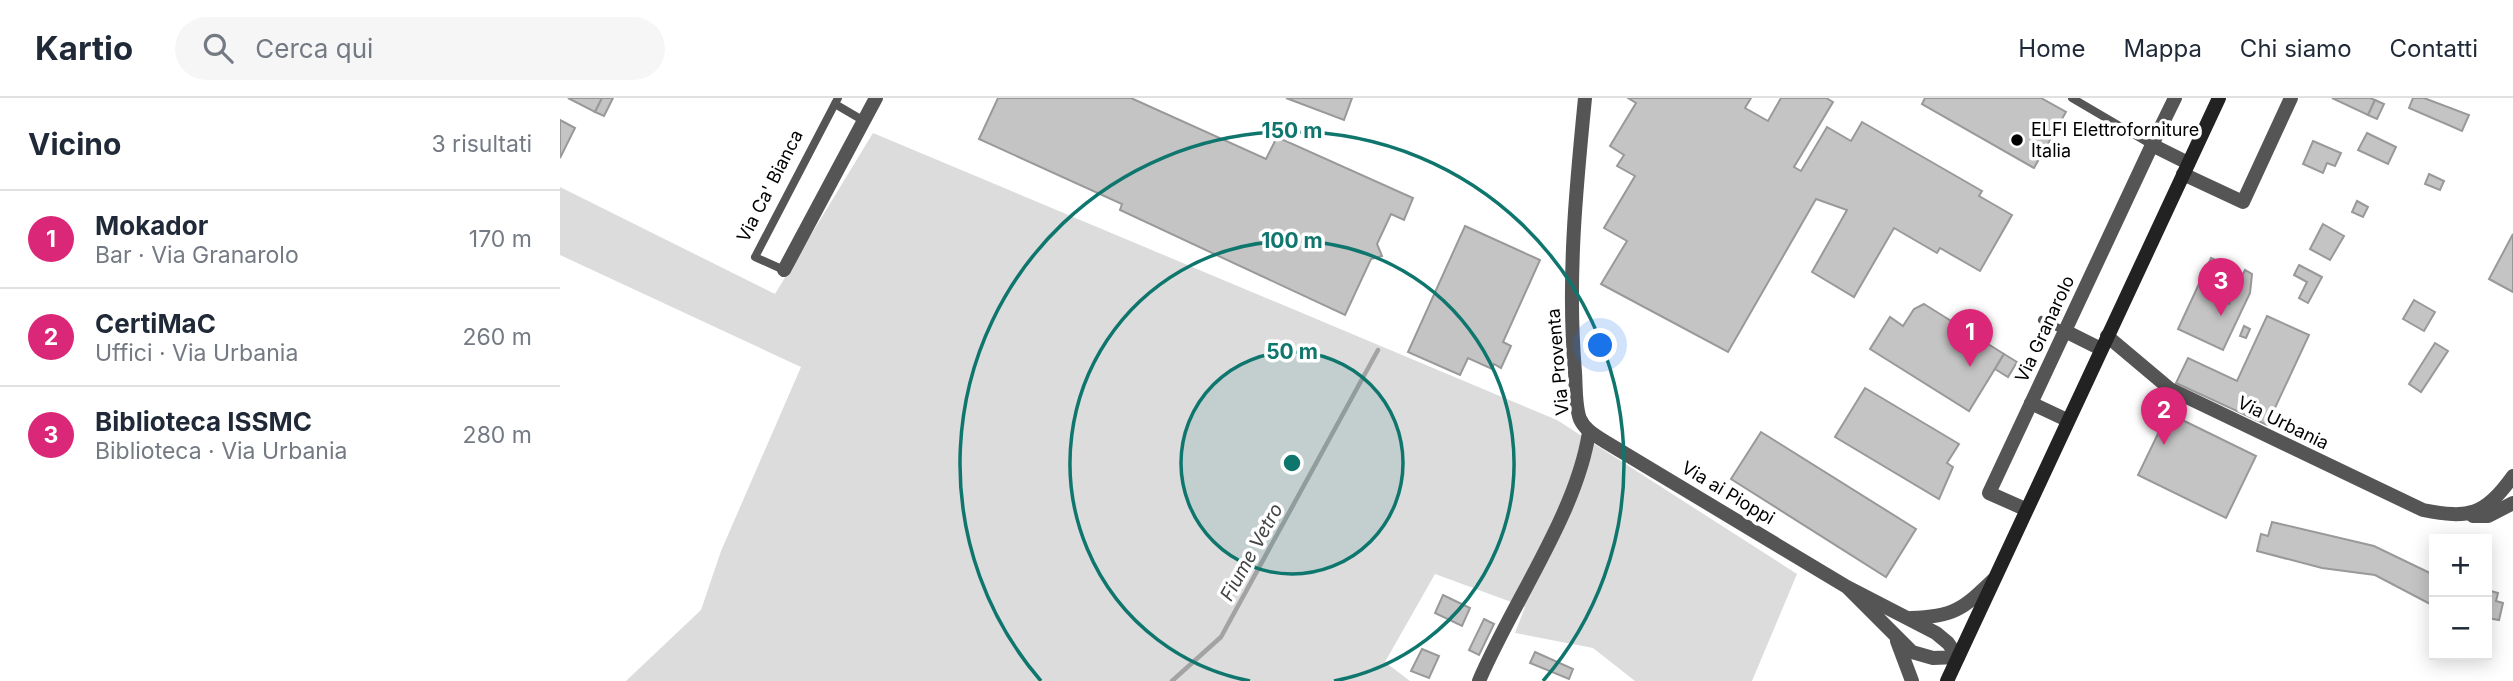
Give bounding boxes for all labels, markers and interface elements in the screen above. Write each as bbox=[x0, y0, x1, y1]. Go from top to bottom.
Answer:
search box bbox=[175, 17, 665, 80]
text: Kartio bbox=[35, 28, 133, 68]
icon: search bbox=[199, 29, 237, 67]
text: Cerca qui bbox=[255, 33, 373, 64]
text: Home bbox=[2018, 34, 2086, 63]
text: Mappa bbox=[2124, 34, 2202, 63]
text: Chi siamo bbox=[2240, 34, 2352, 63]
text: Contatti bbox=[2390, 34, 2478, 63]
text: 150 m bbox=[1262, 118, 1322, 143]
place label: ELFI Elettroforniture Italia bbox=[2031, 119, 2199, 161]
text: Vicino bbox=[28, 126, 121, 162]
street label: Via Ca' Bianca bbox=[732, 126, 807, 245]
text: 3 risultati bbox=[431, 130, 532, 158]
marker: ELFI Elettroforniture Italia bbox=[2009, 132, 2025, 148]
text: Mokador bbox=[95, 210, 208, 241]
text: 1 bbox=[46, 225, 56, 253]
text: 170 m bbox=[469, 225, 532, 253]
text: 100 m bbox=[1261, 228, 1323, 253]
text: Bar · Via Granarolo bbox=[95, 241, 299, 269]
pin: 3 bbox=[2198, 258, 2244, 316]
street label: Via Granarolo bbox=[2011, 272, 2078, 386]
text: CertiMaC bbox=[95, 308, 216, 339]
street label: Via Proventa bbox=[1542, 308, 1573, 416]
pin: 1 bbox=[1947, 309, 1993, 367]
text: 2 bbox=[44, 323, 58, 351]
text: 260 m bbox=[463, 323, 532, 351]
your location bbox=[1583, 328, 1617, 362]
text: Uffici · Via Urbania bbox=[95, 339, 298, 367]
text: 50 m bbox=[1266, 339, 1318, 364]
pin: 2 bbox=[2141, 387, 2187, 445]
street label: Via Urbania bbox=[2234, 391, 2332, 454]
text: Biblioteca ISSMC bbox=[95, 406, 312, 437]
text: 3 bbox=[44, 421, 58, 449]
text: 280 m bbox=[463, 421, 532, 449]
text: Biblioteca · Via Urbania bbox=[95, 437, 347, 465]
centre of rings bbox=[1280, 451, 1304, 475]
street label: Via ai Pioppi bbox=[1678, 457, 1778, 528]
water label: Fiume Vetro bbox=[1215, 500, 1288, 605]
map controls bbox=[2429, 534, 2492, 660]
button: + bbox=[2429, 534, 2492, 597]
button: − bbox=[2429, 597, 2492, 660]

